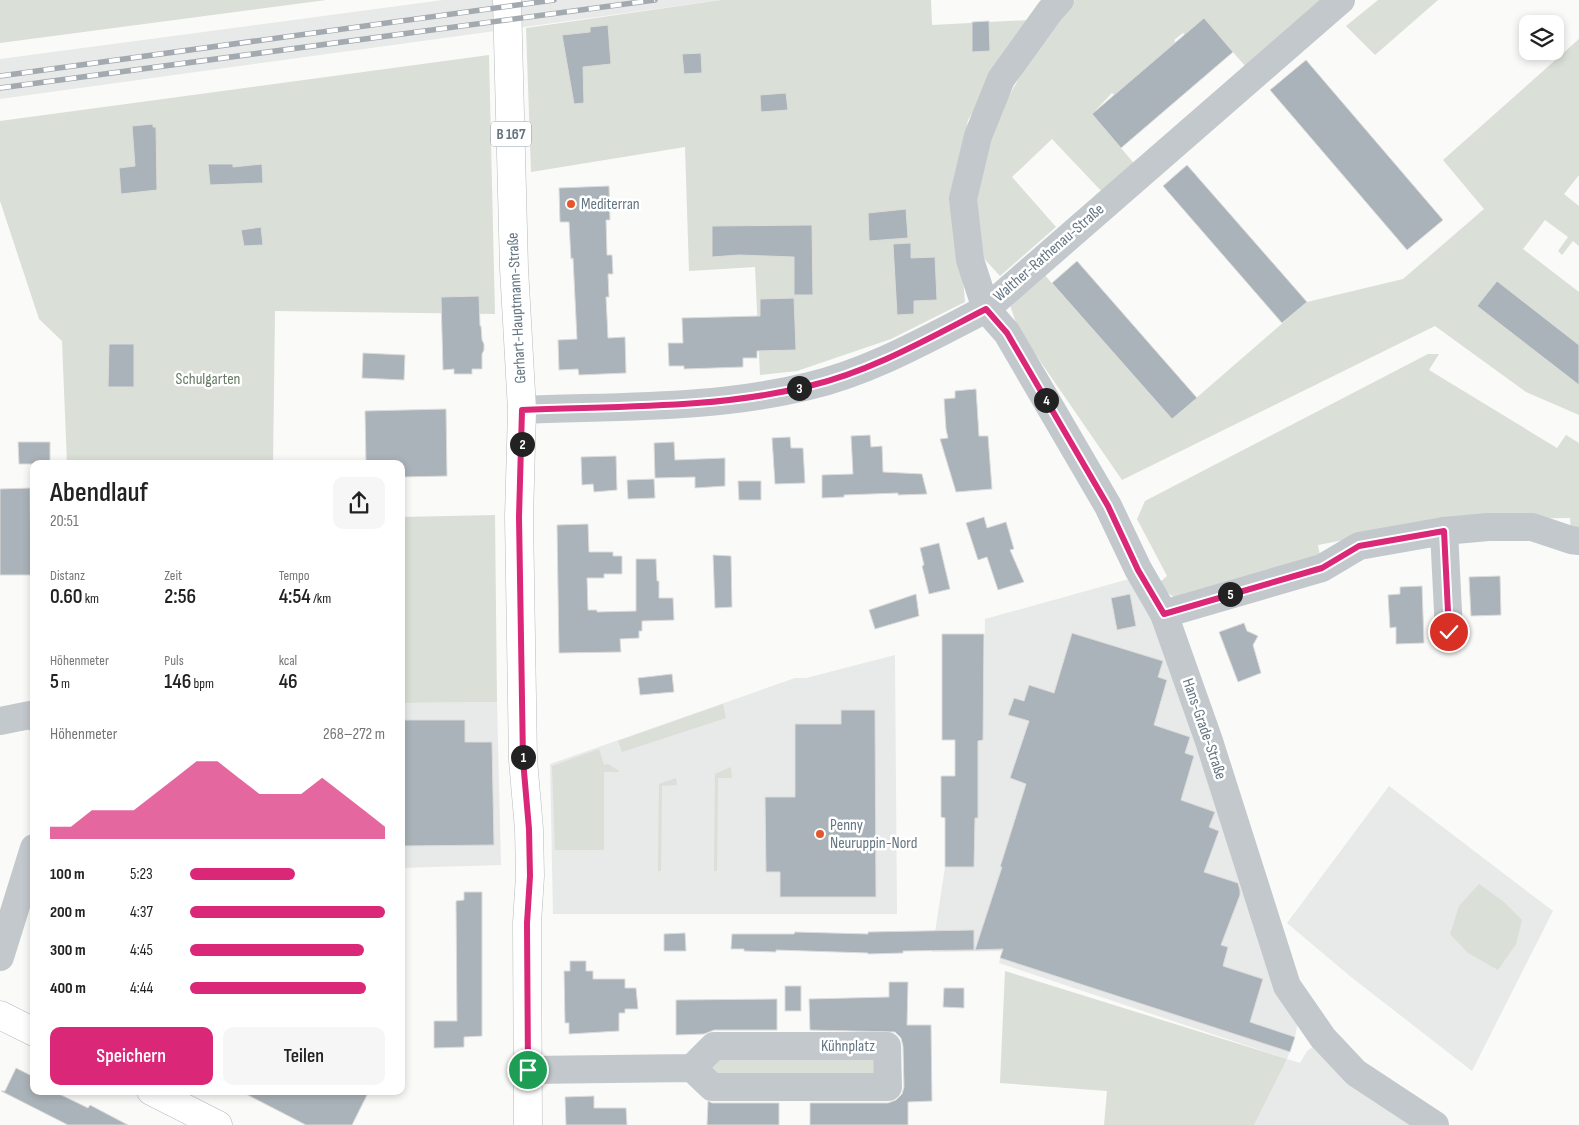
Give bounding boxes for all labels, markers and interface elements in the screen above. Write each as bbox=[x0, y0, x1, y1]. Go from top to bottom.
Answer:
map controls bbox=[1519, 15, 1564, 60]
button: layers bbox=[1519, 15, 1564, 60]
road number: B 167 bbox=[491, 122, 531, 146]
place label: Mediterran bbox=[581, 195, 640, 214]
marker: Mediterran bbox=[565, 198, 577, 210]
street label: Walther-Rathenau-Straße bbox=[990, 200, 1108, 306]
street label: Gerhart-Hauptmann-Straße bbox=[504, 232, 530, 384]
park label: Schulgarten bbox=[176, 370, 240, 389]
pin: 3 bbox=[786, 376, 812, 400]
text: 3 bbox=[796, 380, 803, 397]
pin: 4 bbox=[1034, 388, 1058, 412]
text: 4 bbox=[1043, 392, 1050, 409]
pin: 2 bbox=[510, 432, 534, 456]
text: 2 bbox=[519, 436, 526, 453]
text: Abendlauf bbox=[50, 476, 148, 509]
button: share bbox=[333, 477, 385, 529]
text: 20:51 bbox=[50, 512, 79, 531]
text: Distanz bbox=[50, 567, 85, 584]
text: Zeit bbox=[164, 567, 182, 584]
text: Tempo bbox=[279, 567, 310, 584]
pin: 5 bbox=[1218, 582, 1242, 606]
text: 0.60 bbox=[50, 584, 83, 609]
text: 2:56 bbox=[164, 584, 196, 609]
text: 4:54 bbox=[279, 584, 311, 609]
text: 5 bbox=[1227, 586, 1234, 603]
text: km bbox=[83, 590, 99, 607]
text: /km bbox=[311, 590, 331, 607]
pin bbox=[1428, 611, 1470, 653]
icon: check bbox=[1435, 618, 1463, 646]
text: Höhenmeter bbox=[50, 652, 109, 669]
text: Puls bbox=[164, 652, 184, 669]
text: kcal bbox=[279, 652, 297, 669]
text: 5 bbox=[50, 669, 59, 694]
text: 146 bbox=[164, 669, 191, 694]
text: 46 bbox=[279, 669, 298, 694]
text: m bbox=[59, 675, 70, 692]
text: bpm bbox=[191, 675, 214, 692]
street label: Hans-Grade-Straße bbox=[1178, 676, 1230, 782]
text: Höhenmeter bbox=[50, 725, 117, 744]
text: 268–272 m bbox=[323, 725, 385, 744]
pin: 1 bbox=[510, 744, 536, 770]
text: 1 bbox=[521, 749, 526, 766]
place label: Penny Neuruppin-Nord bbox=[830, 816, 917, 853]
marker: Penny Neuruppin-Nord bbox=[814, 828, 826, 840]
text: 100 m bbox=[50, 865, 85, 884]
text: 5:23 bbox=[130, 865, 153, 884]
text: 200 m bbox=[50, 903, 85, 922]
text: 4:37 bbox=[130, 903, 153, 922]
text: 300 m bbox=[50, 941, 86, 960]
text: 4:45 bbox=[130, 941, 153, 960]
text: 400 m bbox=[50, 979, 86, 998]
text: 4:44 bbox=[130, 979, 153, 998]
button: Speichern bbox=[50, 1027, 213, 1085]
button: Teilen bbox=[223, 1027, 385, 1085]
street label: Kühnplatz bbox=[821, 1037, 875, 1056]
pin bbox=[507, 1049, 549, 1091]
icon: arrive bbox=[514, 1056, 542, 1084]

